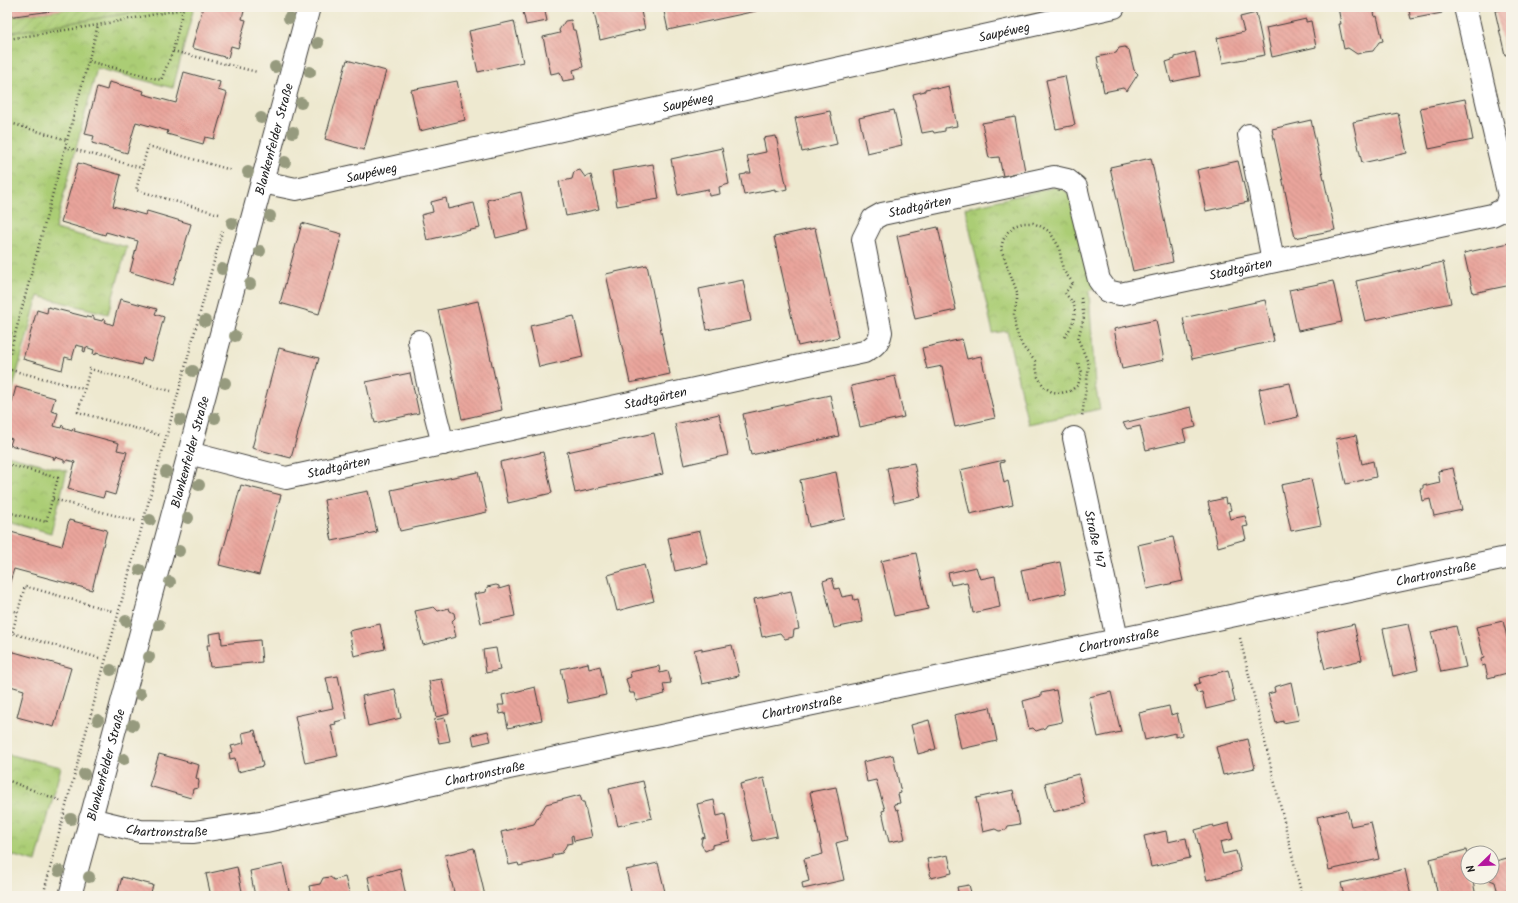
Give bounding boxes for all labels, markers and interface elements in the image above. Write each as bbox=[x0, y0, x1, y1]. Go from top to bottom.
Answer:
street label: Saupéweg bbox=[977, 17, 1032, 49]
street label: Blankenfelder Straße bbox=[250, 81, 300, 198]
street label: Saupéweg bbox=[660, 87, 716, 119]
street label: Saupéweg bbox=[344, 158, 399, 190]
street label: Stadtgärten bbox=[886, 190, 954, 224]
street label: Stadtgärten bbox=[1207, 253, 1274, 287]
street label: Stadtgärten bbox=[622, 382, 689, 416]
street label: Blankenfelder Straße bbox=[166, 394, 216, 510]
street label: Stadtgärten bbox=[305, 451, 373, 485]
street label: Straße 147 bbox=[1078, 508, 1111, 571]
street label: Chartronstraße bbox=[1394, 556, 1478, 593]
street label: Chartronstraße bbox=[1077, 622, 1161, 660]
street label: Chartronstraße bbox=[760, 689, 844, 726]
street label: Blankenfelder Straße bbox=[82, 707, 132, 823]
street label: Chartronstraße bbox=[443, 756, 527, 793]
street label: Chartronstraße bbox=[123, 819, 209, 844]
north arrow bbox=[1460, 845, 1500, 885]
text: N bbox=[1462, 862, 1481, 875]

